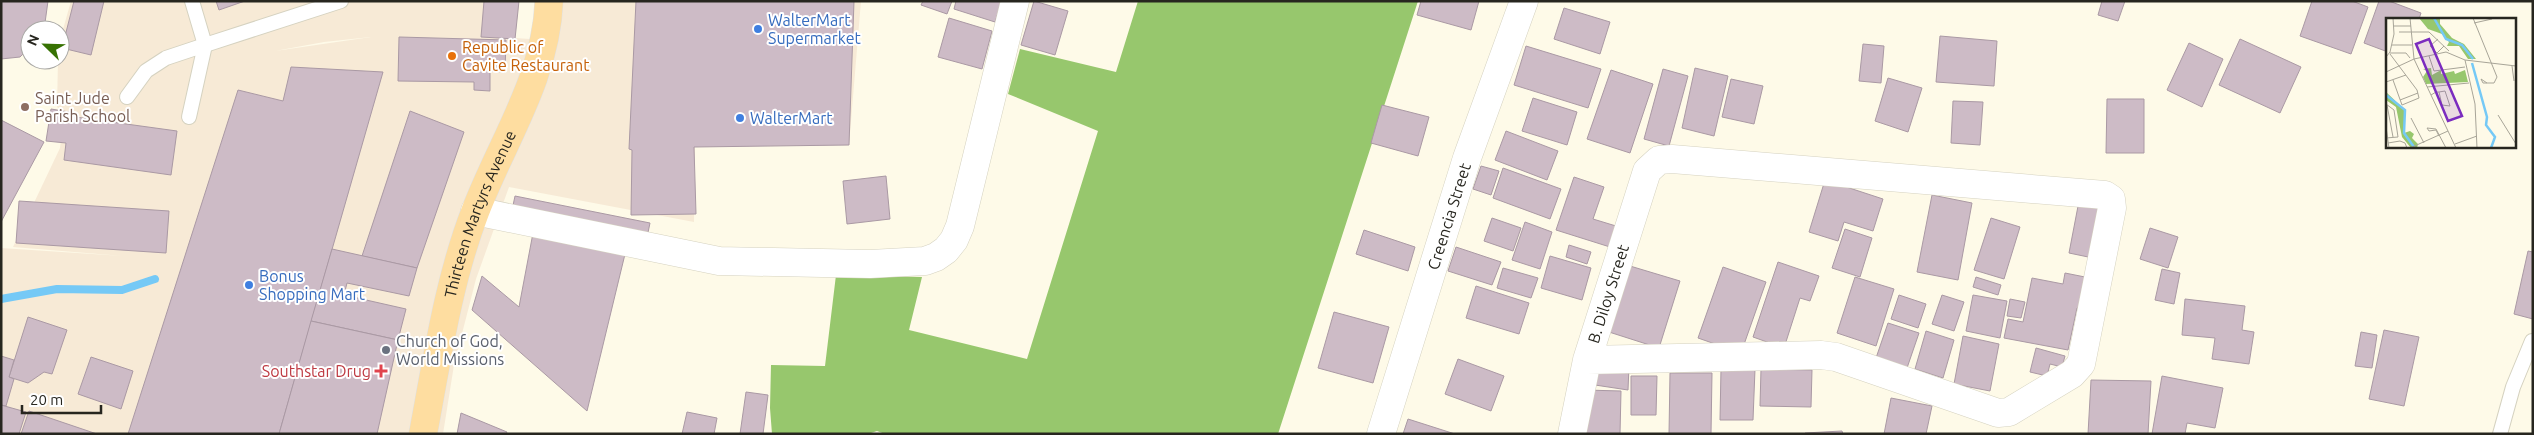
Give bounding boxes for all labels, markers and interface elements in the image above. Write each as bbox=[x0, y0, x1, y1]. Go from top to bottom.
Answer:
place label: WalterMart Supermarket bbox=[768, 11, 862, 47]
inset map bbox=[2386, 18, 2516, 148]
north arrow bbox=[20, 20, 70, 70]
marker: WalterMart Supermarket bbox=[752, 23, 764, 35]
text: N bbox=[24, 32, 42, 48]
place label: Republic of Cavite Restaurant bbox=[462, 38, 590, 74]
marker: Republic of Cavite Restaurant bbox=[446, 50, 458, 62]
place label: Saint Jude Parish School bbox=[35, 89, 130, 125]
marker: Saint Jude Parish School bbox=[19, 101, 31, 113]
place label: WalterMart bbox=[750, 109, 833, 127]
marker: WalterMart bbox=[734, 112, 746, 124]
street label: Thirteen Martyrs Avenue bbox=[441, 127, 519, 299]
street label: Creencia Street bbox=[1424, 160, 1474, 272]
street label: B. Diloy Street bbox=[1584, 241, 1632, 345]
place label: Bonus Shopping Mart bbox=[259, 267, 366, 303]
marker: Bonus Shopping Mart bbox=[243, 279, 255, 291]
place label: Church of God, World Missions bbox=[396, 332, 504, 368]
marker: Church of God, World Missions bbox=[380, 344, 392, 356]
place label: Southstar Drug bbox=[262, 362, 371, 380]
marker: Southstar Drug bbox=[375, 365, 387, 377]
scale bar bbox=[22, 382, 101, 414]
text: 20 m bbox=[30, 391, 63, 408]

